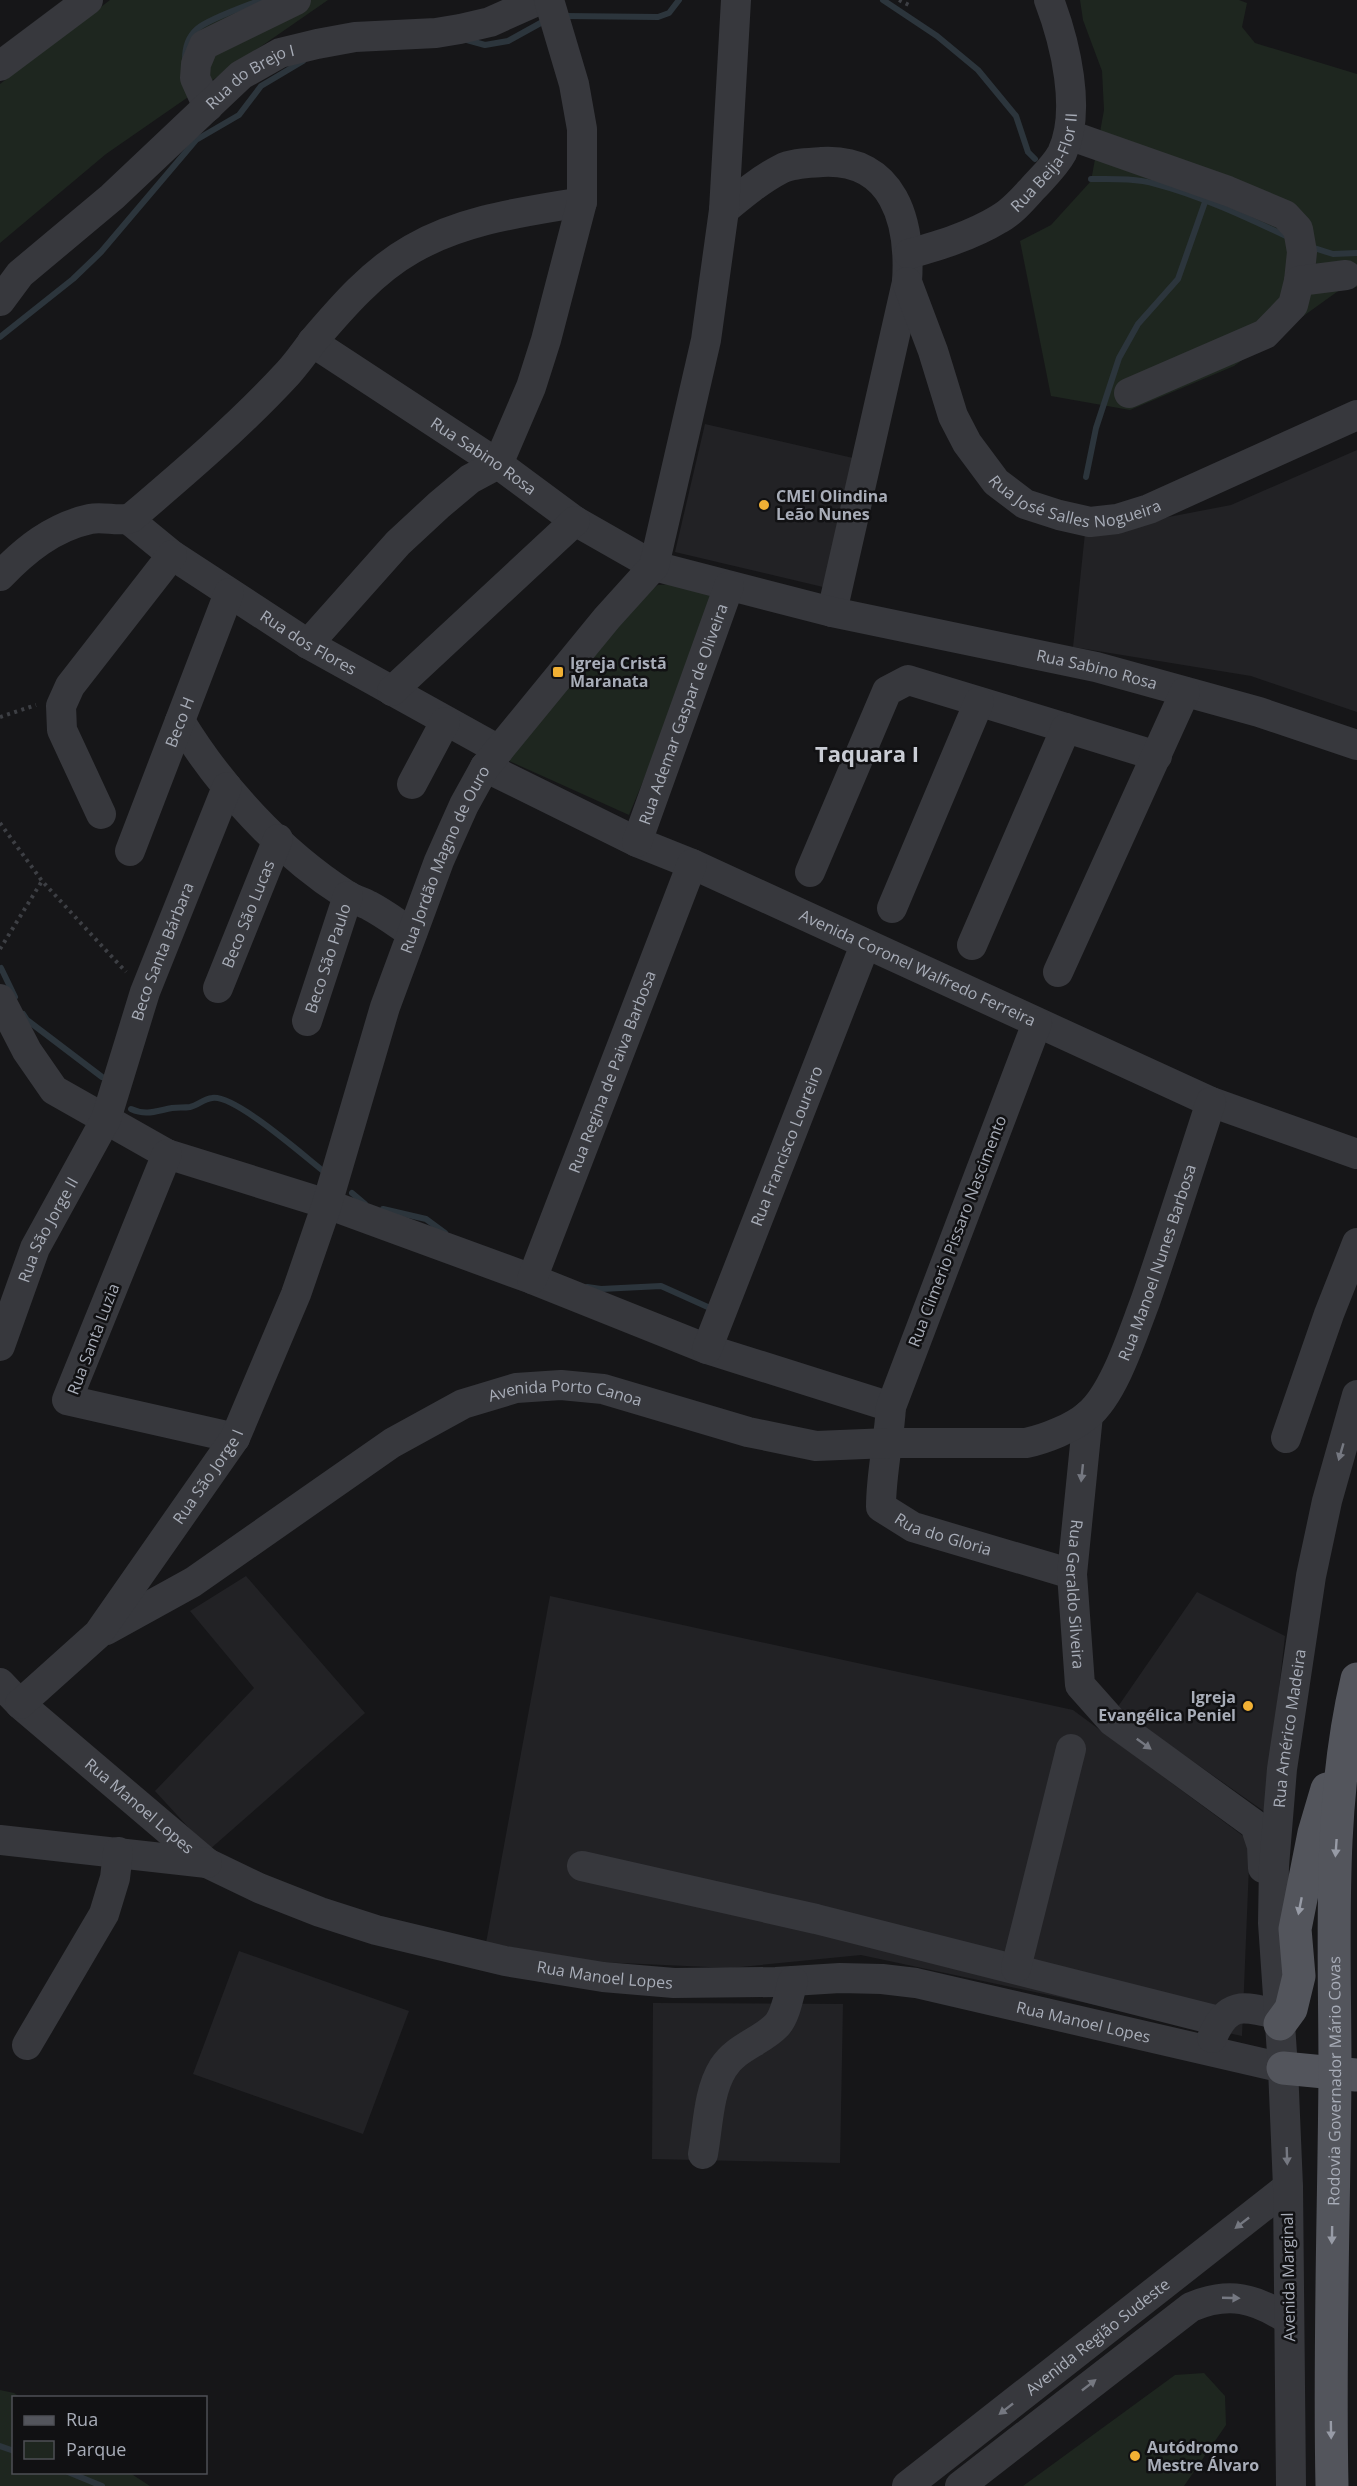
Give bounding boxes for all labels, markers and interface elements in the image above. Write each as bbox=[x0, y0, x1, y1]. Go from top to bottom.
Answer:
street label: Rua do Brejo I bbox=[200, 39, 297, 114]
street label: Rua Beija-Flor II bbox=[1005, 112, 1082, 217]
street label: Rua Sabino Rosa bbox=[426, 412, 541, 500]
street label: Rua José Salles Nogueira bbox=[984, 471, 1164, 533]
place label: CMEI Olindina Leão Nunes bbox=[776, 485, 888, 525]
marker: CMEI Olindina Leão Nunes bbox=[757, 498, 771, 512]
street label: Rua Ademar Gaspar de Oliveira bbox=[633, 600, 733, 828]
street label: Rua dos Flores bbox=[256, 605, 361, 680]
street label: Rua Sabino Rosa bbox=[1034, 644, 1160, 694]
place label: Igreja Cristã Maranata bbox=[570, 652, 667, 692]
marker: Igreja Cristã Maranata bbox=[551, 665, 565, 679]
street label: Beco H bbox=[160, 694, 199, 751]
district label: Taquara I bbox=[815, 738, 919, 768]
street label: Rua Jordão Magno de Ouro bbox=[395, 762, 495, 957]
street label: Beco São Lucas bbox=[216, 857, 279, 971]
street label: Beco Santa Bárbara bbox=[126, 879, 199, 1024]
street label: Beco São Paulo bbox=[299, 901, 356, 1016]
street label: Avenida Coronel Walfredo Ferreira bbox=[796, 904, 1039, 1031]
street label: Rua Regina de Paiva Barbosa bbox=[563, 967, 661, 1176]
street label: Rua Francisco Loureiro bbox=[745, 1063, 828, 1229]
street label: Rua Climerio Pissaro Nascimento bbox=[903, 1112, 1011, 1350]
street label: Rua Manoel Nunes Barbosa bbox=[1113, 1161, 1201, 1364]
street label: Rua São Jorge II bbox=[13, 1173, 83, 1285]
street label: Rua Santa Luzia bbox=[62, 1280, 124, 1398]
street label: Avenida Porto Canoa bbox=[485, 1374, 645, 1411]
street label: Rua São Jorge I bbox=[167, 1426, 248, 1528]
one-way arrow bbox=[1336, 1443, 1345, 1461]
one-way arrow bbox=[1077, 1464, 1087, 1483]
street label: Rua do Gloria bbox=[891, 1507, 994, 1561]
street label: Rua Geraldo Silveira bbox=[1061, 1518, 1090, 1670]
street label: Rua Américo Madeira bbox=[1268, 1647, 1311, 1809]
place label: Igreja Evangélica Peniel bbox=[1098, 1686, 1236, 1726]
marker: Igreja Evangélica Peniel bbox=[1241, 1699, 1255, 1713]
one-way arrow bbox=[1135, 1738, 1151, 1750]
street label: Rua Manoel Lopes bbox=[80, 1753, 199, 1858]
one-way arrow bbox=[1332, 1839, 1341, 1858]
one-way arrow bbox=[1295, 1896, 1304, 1915]
street label: Rua Manoel Lopes bbox=[535, 1955, 674, 1994]
street label: Rodovia Governador Mário Covas bbox=[1322, 1956, 1346, 2206]
street label: Rua Manoel Lopes bbox=[1014, 1996, 1153, 2048]
one-way arrow bbox=[1282, 2147, 1291, 2166]
street label: Avenida Marginal bbox=[1276, 2212, 1300, 2342]
one-way arrow bbox=[1234, 2217, 1249, 2229]
one-way arrow bbox=[1327, 2226, 1337, 2245]
street label: Avenida Região Sudeste bbox=[1021, 2273, 1174, 2400]
one-way arrow bbox=[1221, 2294, 1240, 2303]
one-way arrow bbox=[1081, 2379, 1097, 2392]
legend bbox=[12, 2396, 207, 2474]
one-way arrow bbox=[998, 2402, 1013, 2414]
text: Rua bbox=[66, 2407, 98, 2431]
one-way arrow bbox=[1326, 2421, 1336, 2440]
place label: Autódromo Mestre Álvaro bbox=[1147, 2436, 1259, 2476]
text: Parque bbox=[66, 2437, 126, 2461]
marker: Autódromo Mestre Álvaro bbox=[1128, 2449, 1142, 2463]

